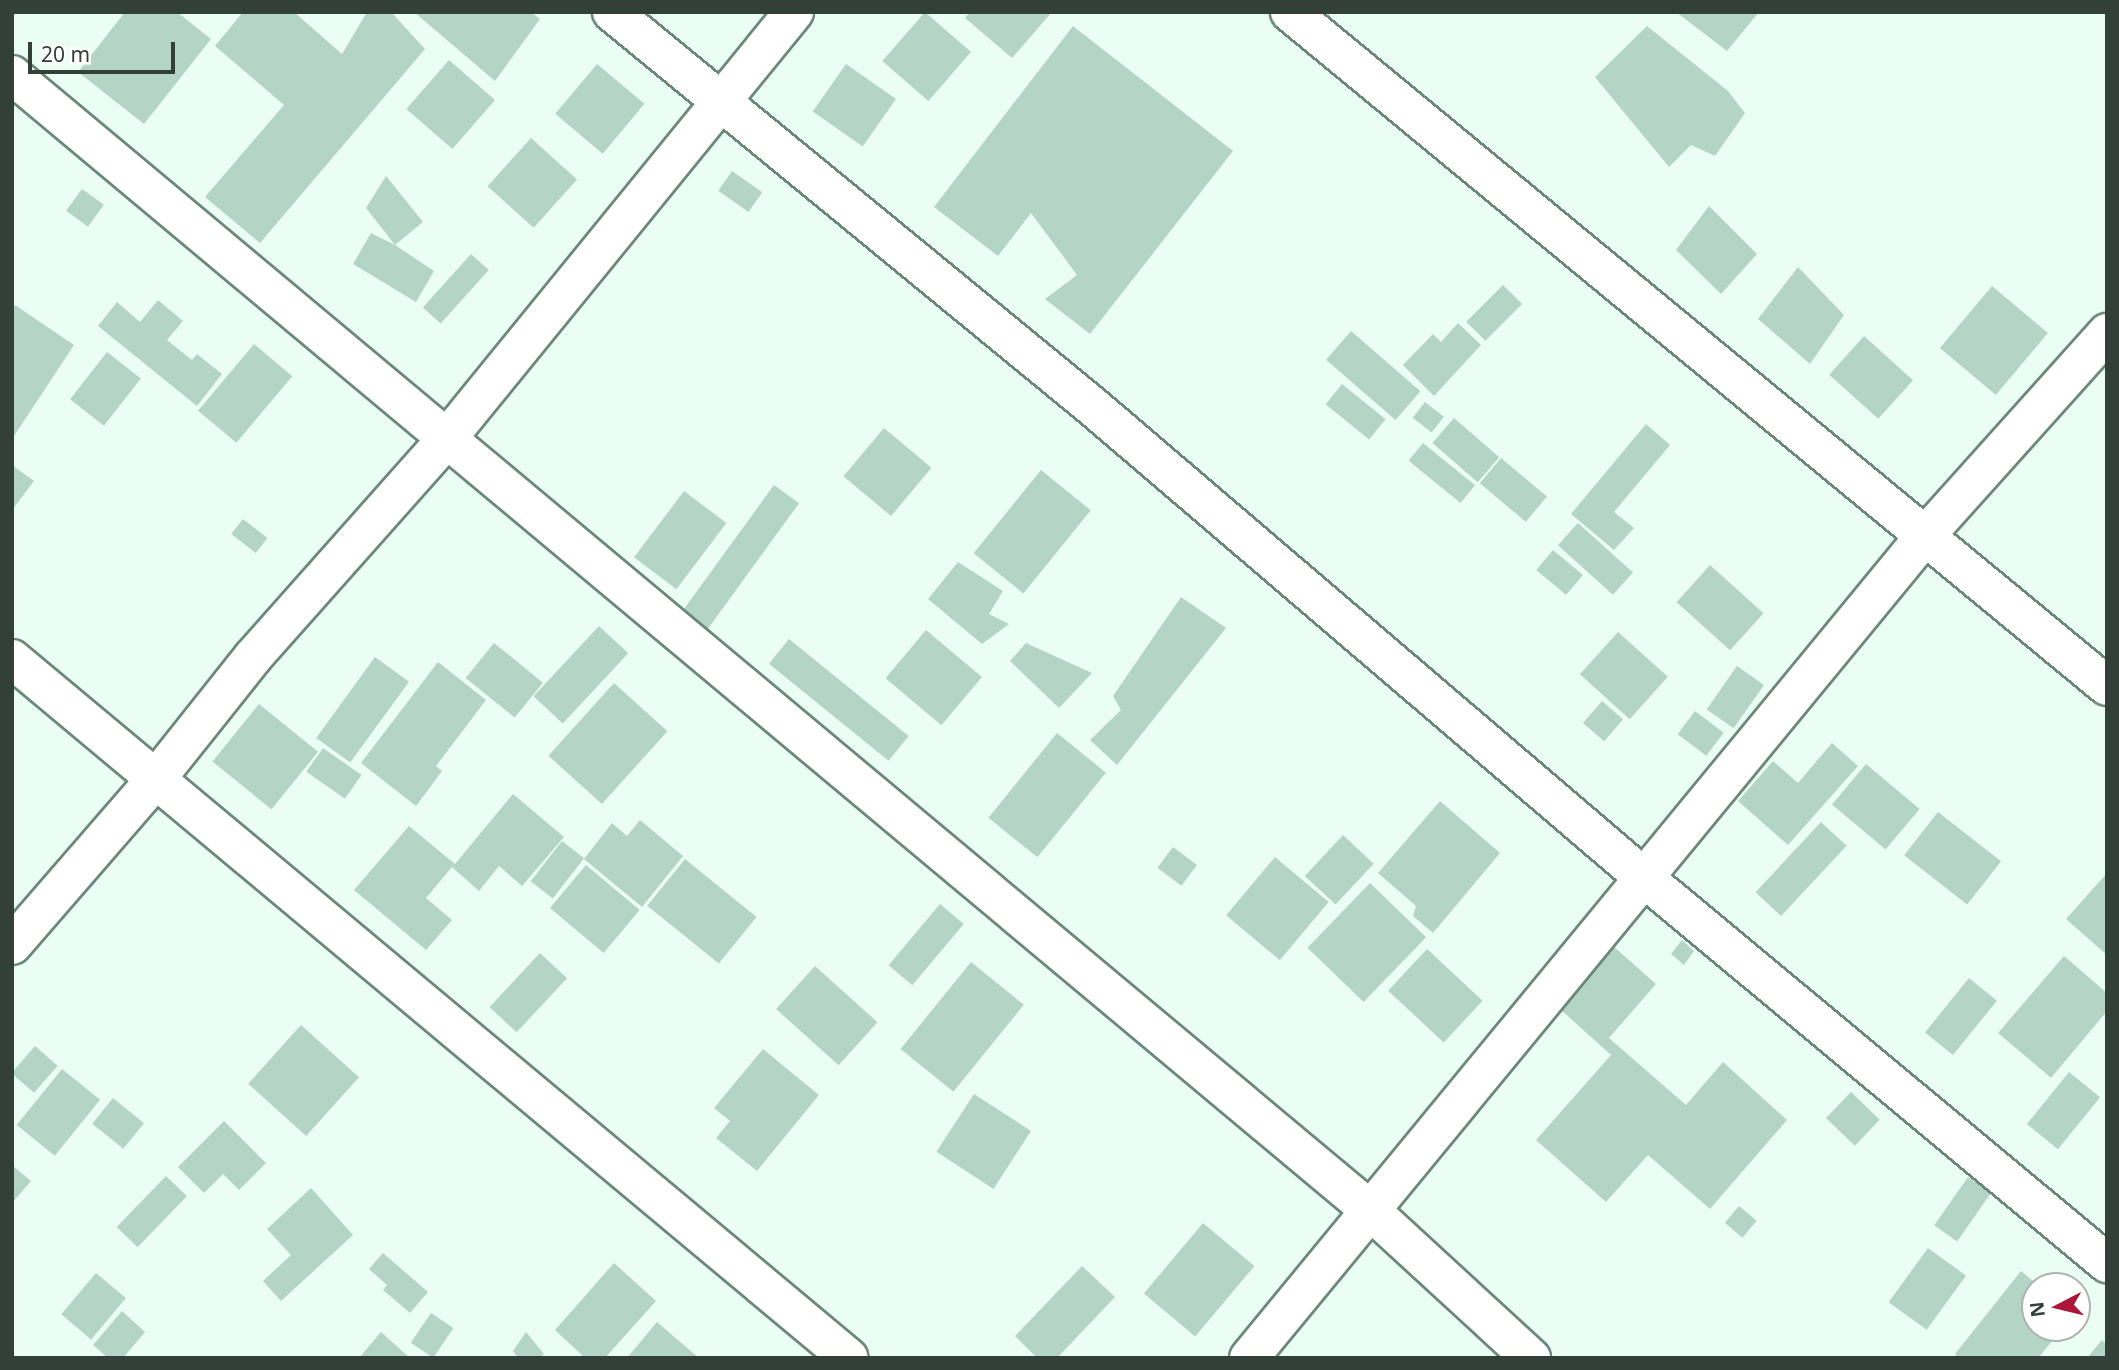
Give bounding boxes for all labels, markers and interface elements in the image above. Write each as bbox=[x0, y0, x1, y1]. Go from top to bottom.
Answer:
scale bar bbox=[32, 28, 178, 72]
text: 20 m bbox=[41, 40, 90, 68]
north arrow bbox=[2021, 1272, 2091, 1342]
text: N bbox=[2023, 1300, 2051, 1319]

